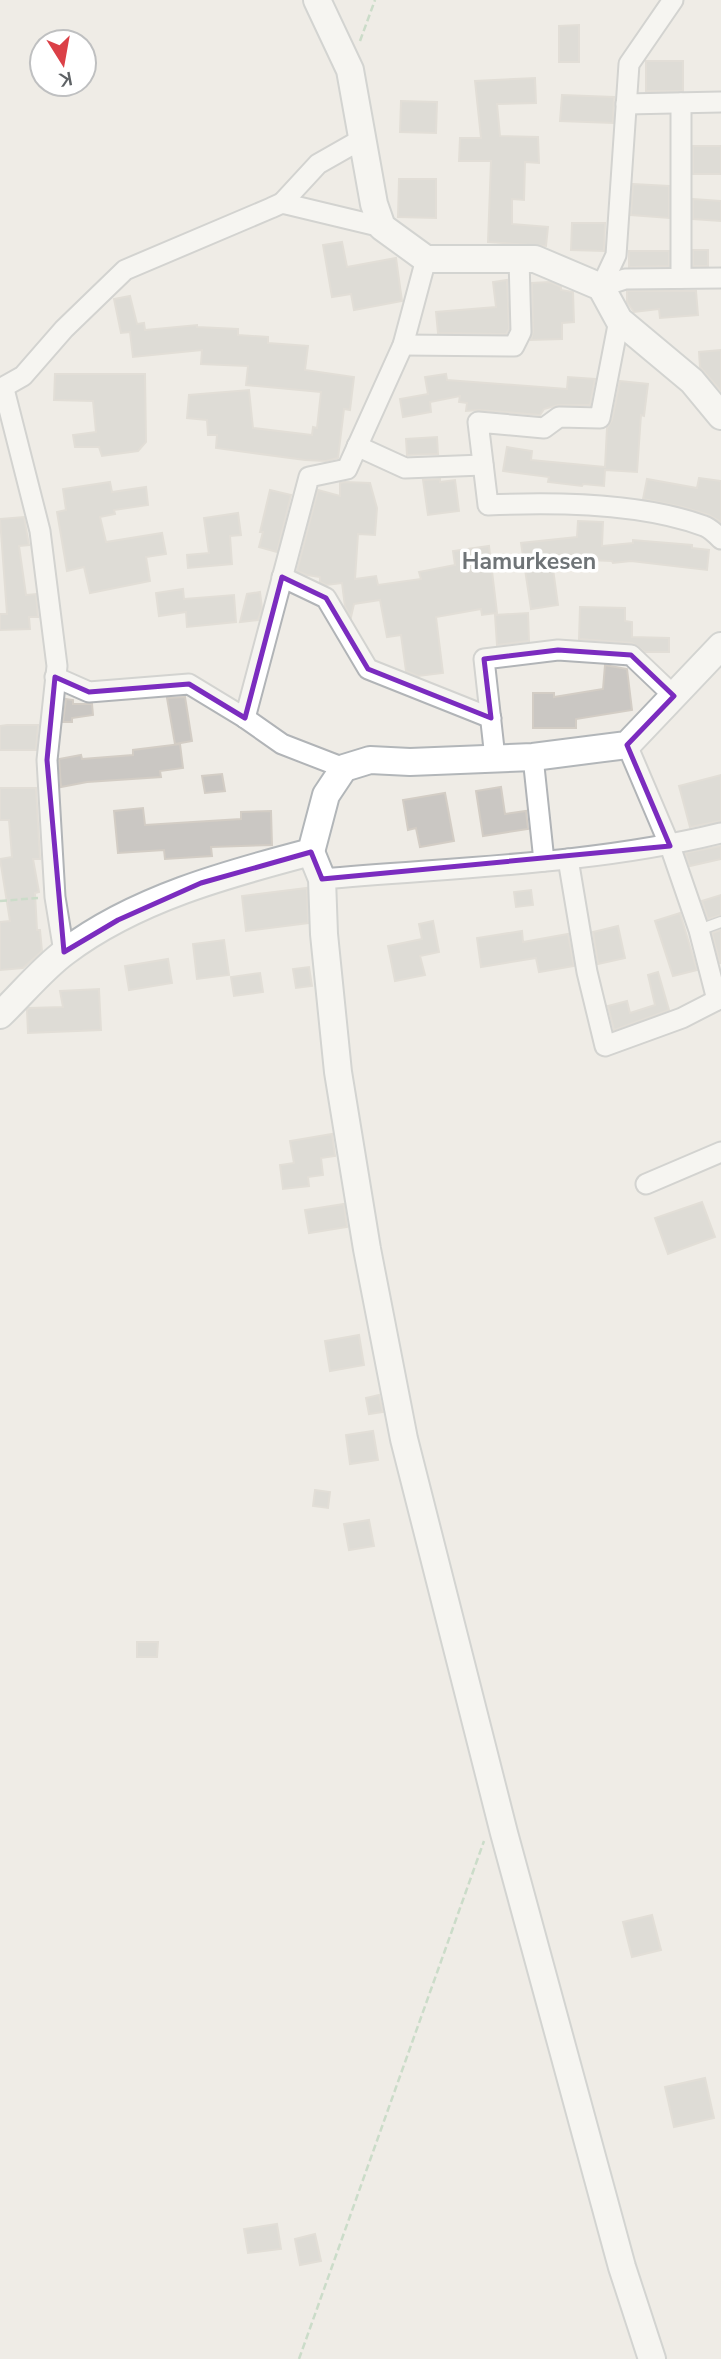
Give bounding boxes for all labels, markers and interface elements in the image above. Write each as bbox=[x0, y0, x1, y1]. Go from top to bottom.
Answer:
north arrow bbox=[28, 28, 98, 98]
text: K bbox=[56, 65, 75, 93]
district label: Hamurkesen bbox=[462, 546, 596, 577]

